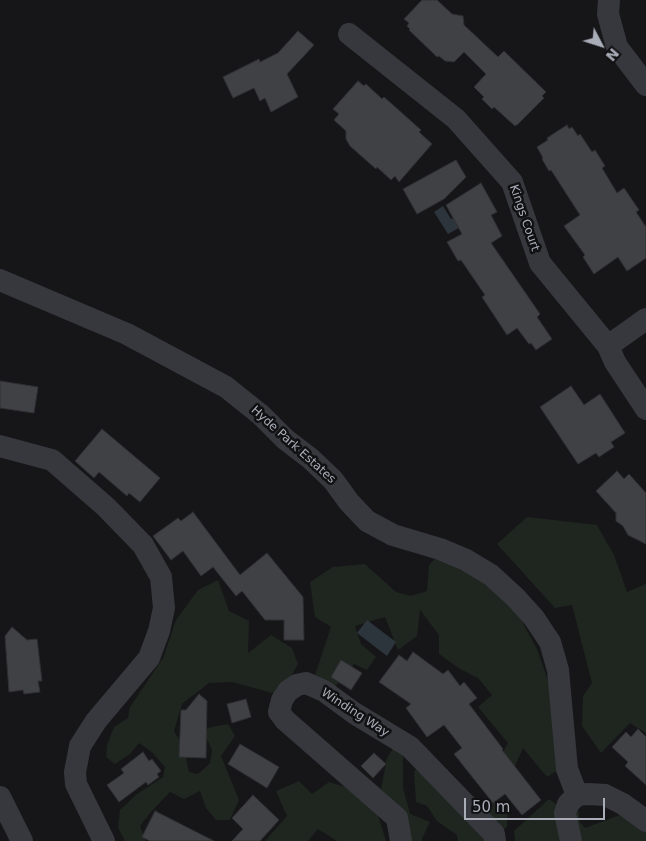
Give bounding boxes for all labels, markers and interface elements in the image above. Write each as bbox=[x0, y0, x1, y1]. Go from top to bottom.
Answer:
north arrow bbox=[576, 20, 626, 70]
text: N bbox=[603, 45, 622, 64]
street label: Kings Court bbox=[506, 183, 542, 253]
street label: Hyde Park Estates bbox=[248, 403, 338, 487]
street label: Winding Way bbox=[318, 686, 392, 740]
scale bar bbox=[466, 788, 607, 820]
text: 50 m bbox=[472, 798, 510, 816]

